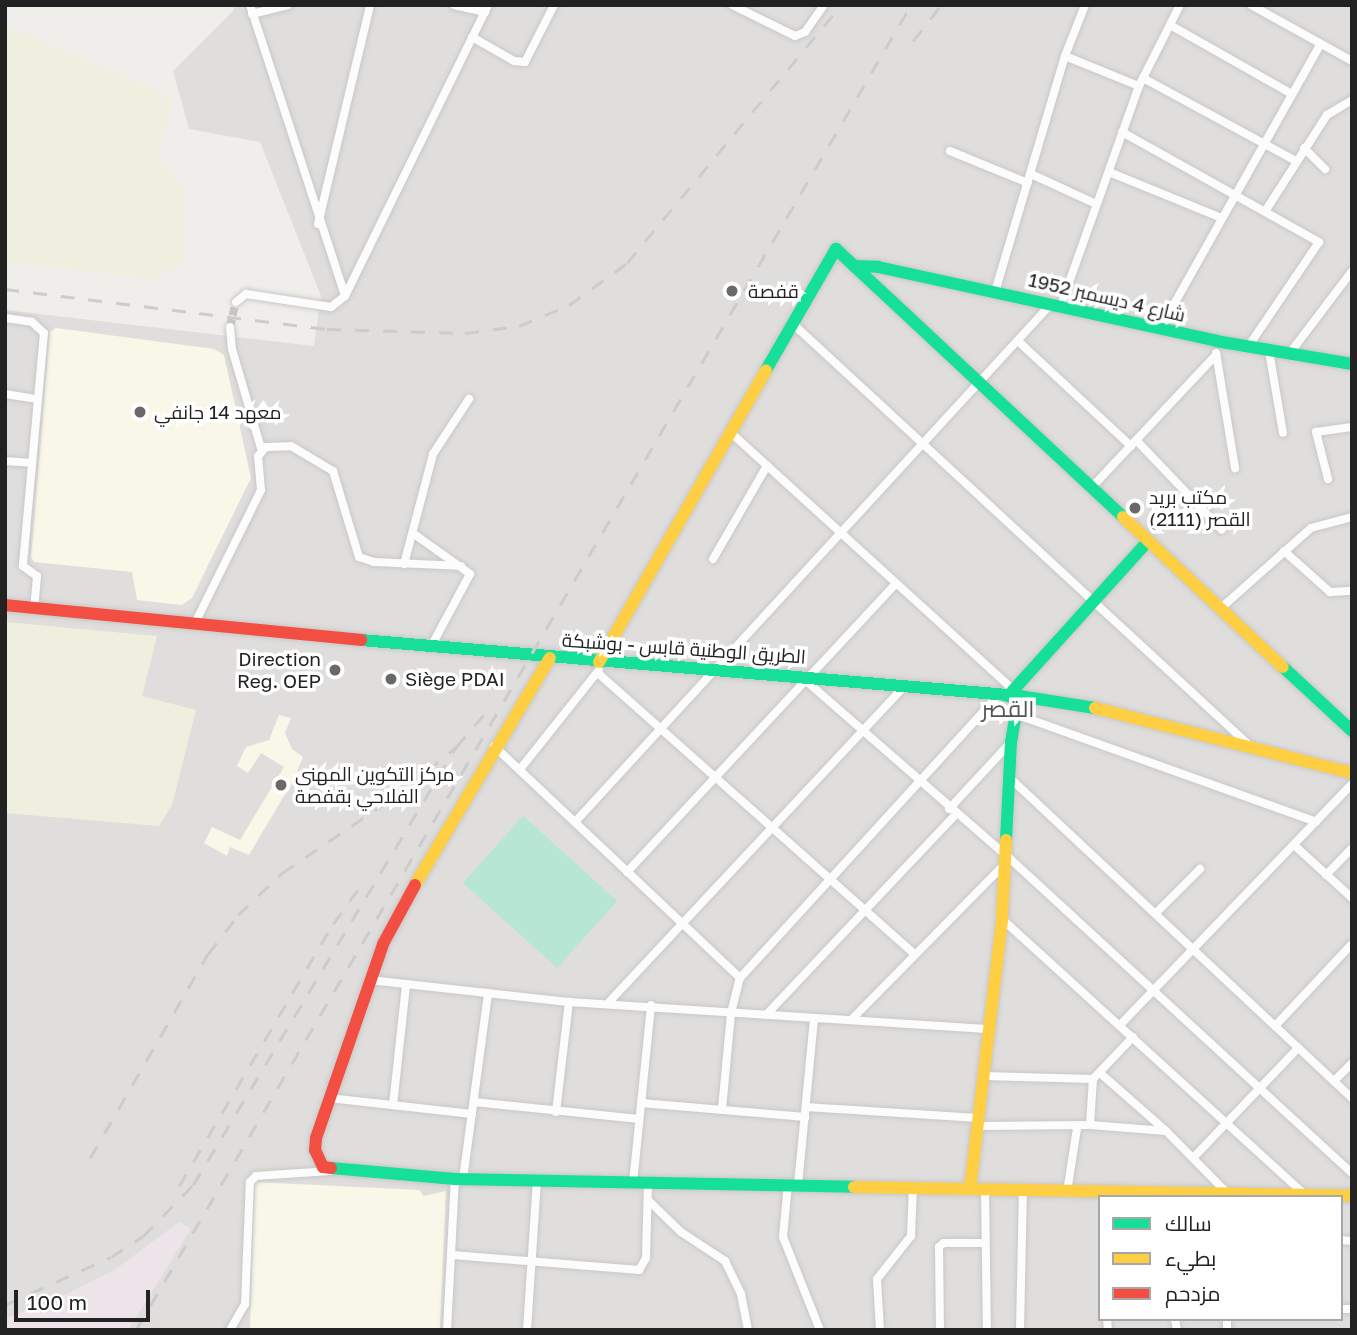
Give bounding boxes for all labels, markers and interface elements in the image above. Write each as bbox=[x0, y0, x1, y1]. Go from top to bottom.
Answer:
street label: شارع 4 ديسمبر 1952 bbox=[1026, 268, 1188, 326]
place label: قفصة bbox=[748, 280, 799, 302]
marker: قفصة bbox=[722, 281, 742, 301]
place label: معهد 14 جانفي bbox=[154, 401, 281, 423]
marker: معهد 14 جانفي bbox=[132, 404, 148, 420]
place label: مكتب بريد القصر (2111) bbox=[1149, 486, 1251, 530]
marker: مكتب بريد القصر (2111) bbox=[1127, 500, 1143, 516]
street label: الطريق الوطنية قابس - بوشبكة bbox=[561, 628, 807, 668]
place label: Direction Reg. OEP bbox=[237, 648, 321, 692]
marker: Direction Reg. OEP bbox=[327, 662, 343, 678]
place label: Siège PDAI bbox=[405, 668, 505, 690]
marker: Siège PDAI bbox=[383, 671, 399, 687]
district label: القصر bbox=[982, 694, 1034, 722]
place label: مركز التكوين المهني الفلاحي بقفصة bbox=[295, 763, 455, 807]
marker: مركز التكوين المهني الفلاحي بقفصة bbox=[273, 777, 289, 793]
legend bbox=[1098, 1195, 1343, 1321]
text: سالك bbox=[1165, 1210, 1212, 1236]
text: بطيء bbox=[1165, 1245, 1216, 1271]
scale bar bbox=[18, 1276, 154, 1320]
text: مزدحم bbox=[1165, 1280, 1220, 1306]
text: 100 m bbox=[27, 1289, 87, 1315]

